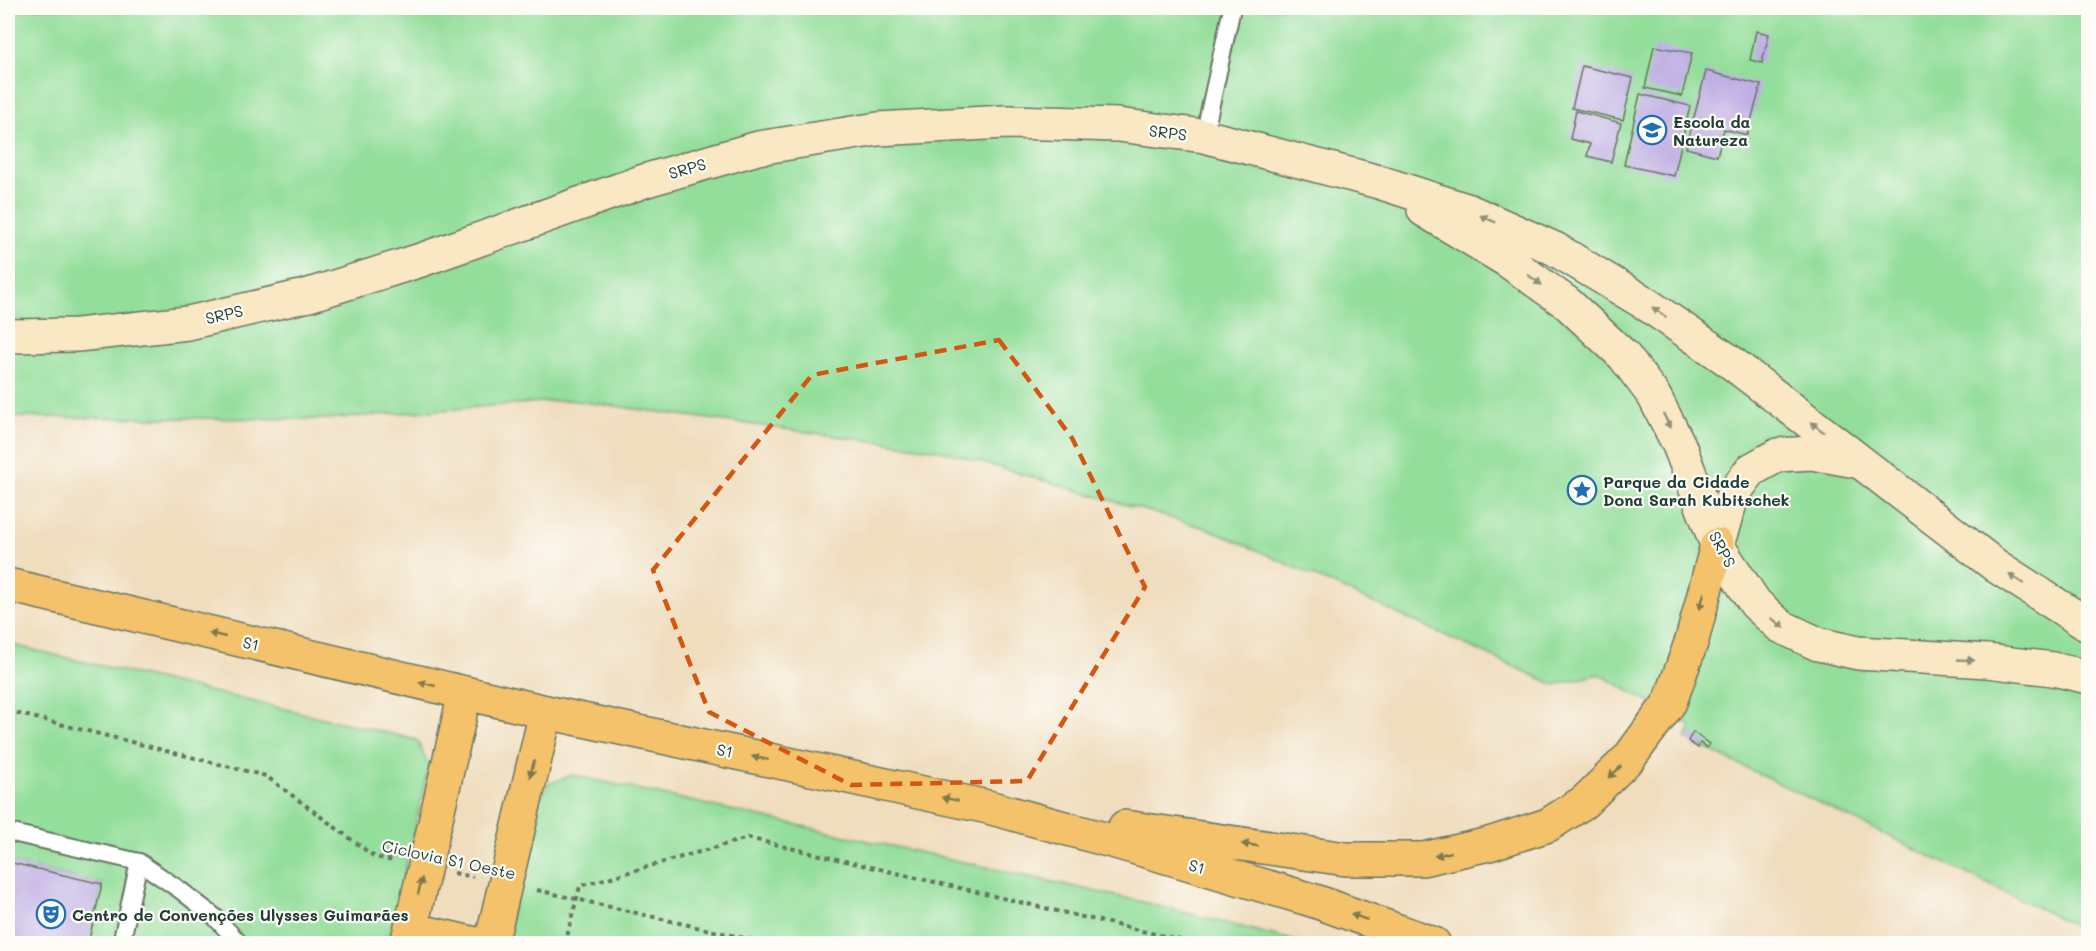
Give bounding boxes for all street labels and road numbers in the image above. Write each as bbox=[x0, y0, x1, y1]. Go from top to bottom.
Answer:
street label: SRPS bbox=[1148, 119, 1188, 145]
street label: SRPS bbox=[666, 153, 708, 183]
street label: SRPS bbox=[203, 299, 245, 329]
street label: SRPS bbox=[1705, 527, 1741, 571]
street label: S1 bbox=[241, 631, 261, 655]
street label: S1 bbox=[715, 738, 735, 762]
street label: Ciclovia S1 Oeste bbox=[380, 835, 518, 883]
street label: S1 bbox=[1186, 854, 1208, 878]

